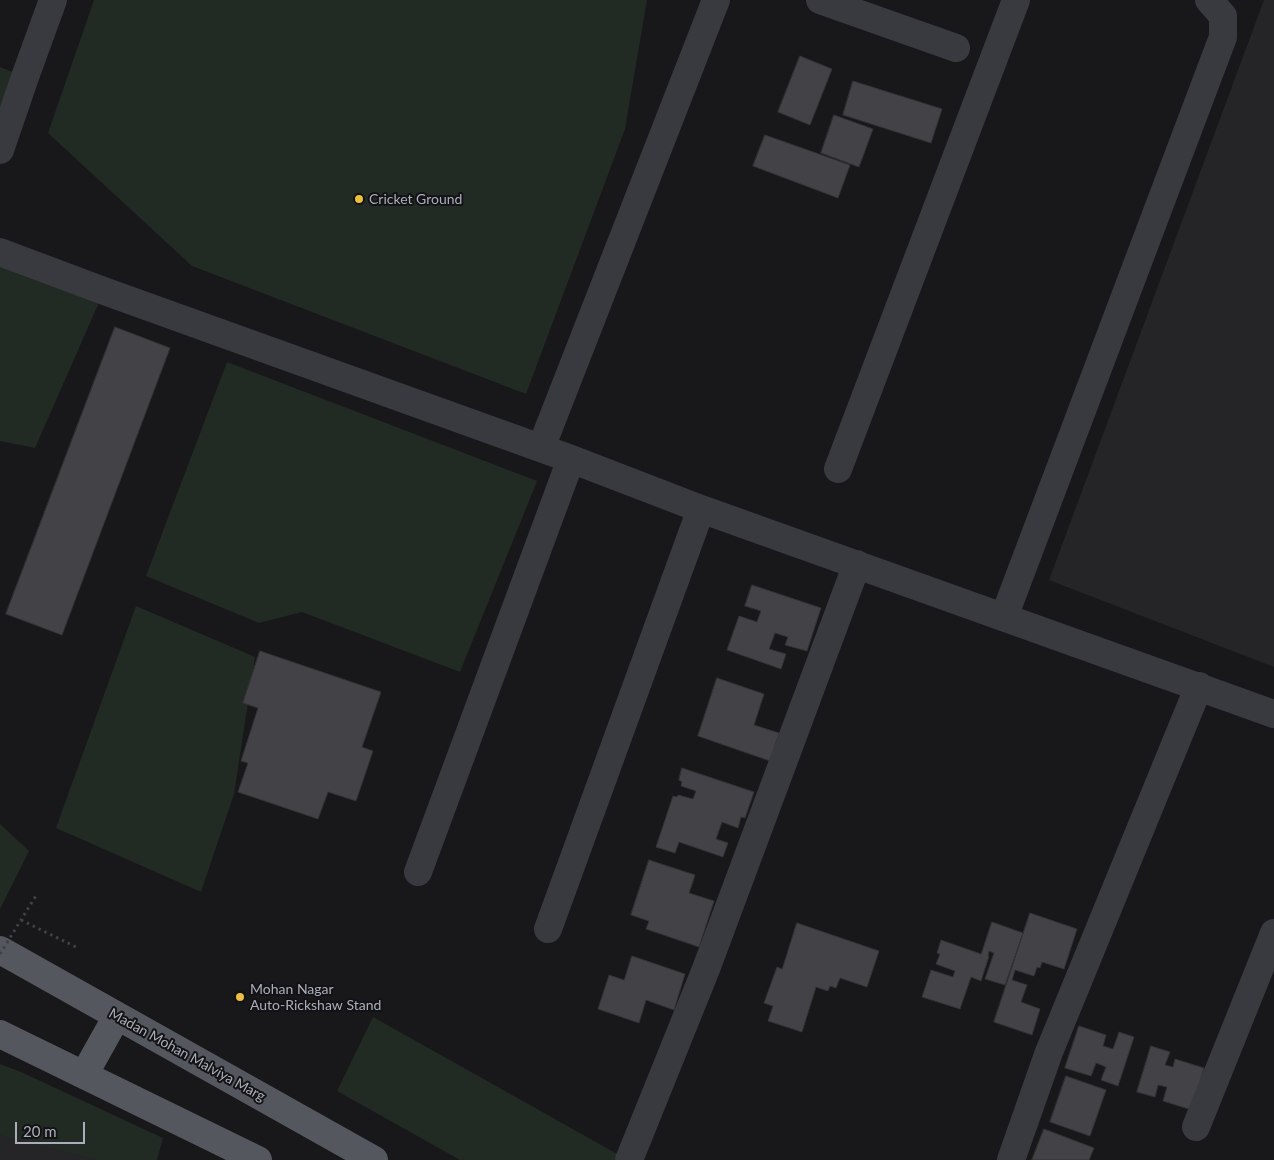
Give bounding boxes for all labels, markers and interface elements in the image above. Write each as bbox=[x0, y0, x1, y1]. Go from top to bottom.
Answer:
place label: Cricket Ground bbox=[369, 191, 462, 207]
marker: Cricket Ground bbox=[353, 193, 365, 205]
place label: Mohan Nagar Auto-Rickshaw Stand bbox=[250, 981, 381, 1014]
marker: Mohan Nagar Auto-Rickshaw Stand bbox=[234, 991, 246, 1003]
street label: Madan Mohan Malviya Marg bbox=[106, 1005, 268, 1105]
scale bar bbox=[18, 1112, 88, 1144]
text: 20 m bbox=[23, 1122, 57, 1140]

